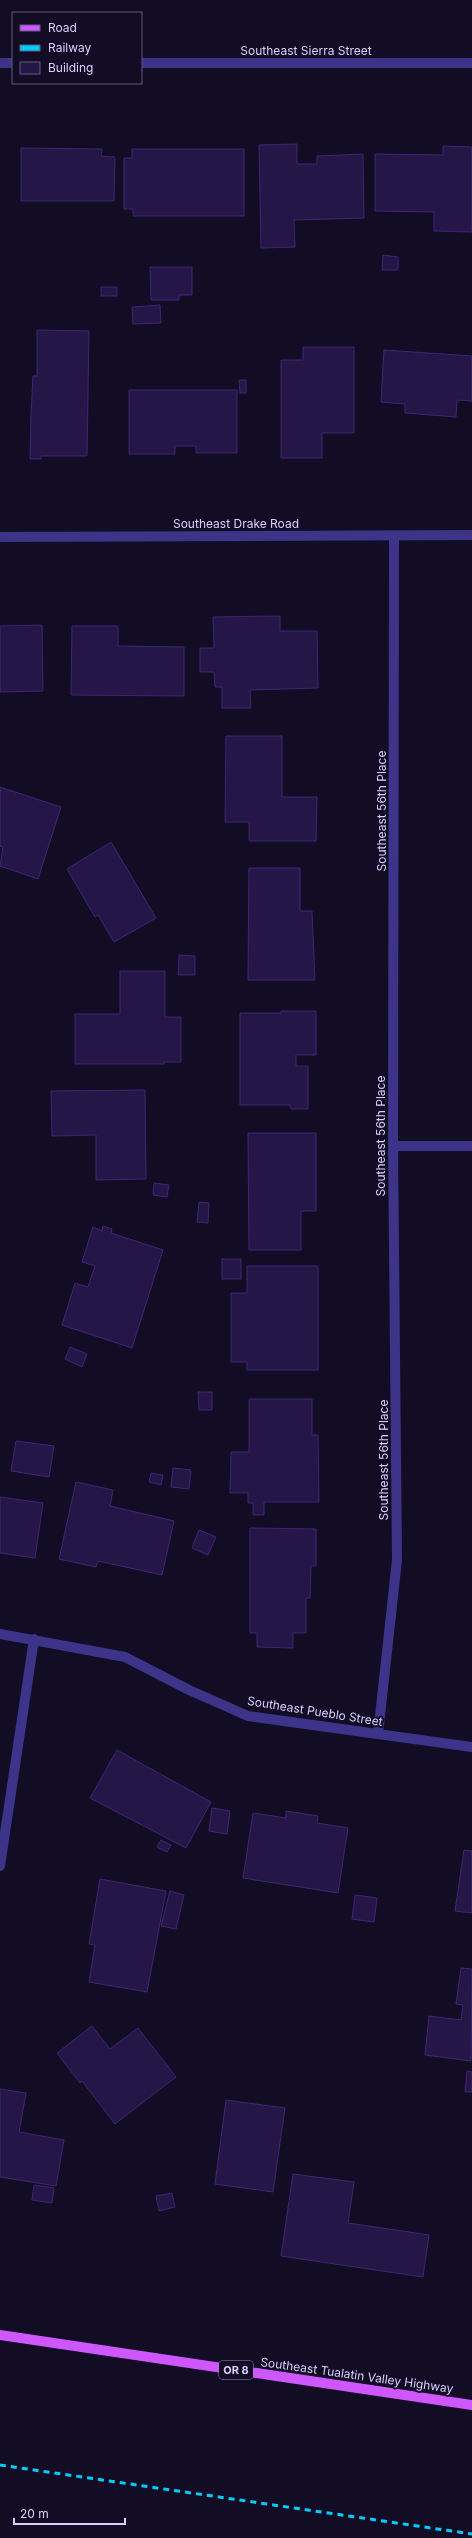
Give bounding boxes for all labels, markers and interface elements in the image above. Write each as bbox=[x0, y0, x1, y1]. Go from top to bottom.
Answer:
legend bbox=[12, 12, 142, 84]
text: Road bbox=[48, 20, 77, 35]
text: Railway bbox=[48, 40, 92, 55]
street label: Southeast Sierra Street bbox=[240, 43, 372, 58]
text: Building bbox=[48, 60, 93, 75]
street label: Southeast Drake Road bbox=[173, 516, 299, 531]
street label: Southeast 56th Place bbox=[374, 751, 389, 871]
street label: Southeast 56th Place bbox=[373, 1076, 388, 1196]
street label: Southeast 56th Place bbox=[376, 1400, 391, 1520]
street label: Southeast Pueblo Street bbox=[246, 1693, 384, 1729]
street label: Southeast Tualatin Valley Highway bbox=[260, 2354, 455, 2396]
road number: OR 8 bbox=[219, 2361, 253, 2379]
scale bar bbox=[14, 2500, 125, 2526]
text: 20 m bbox=[20, 2506, 49, 2521]

